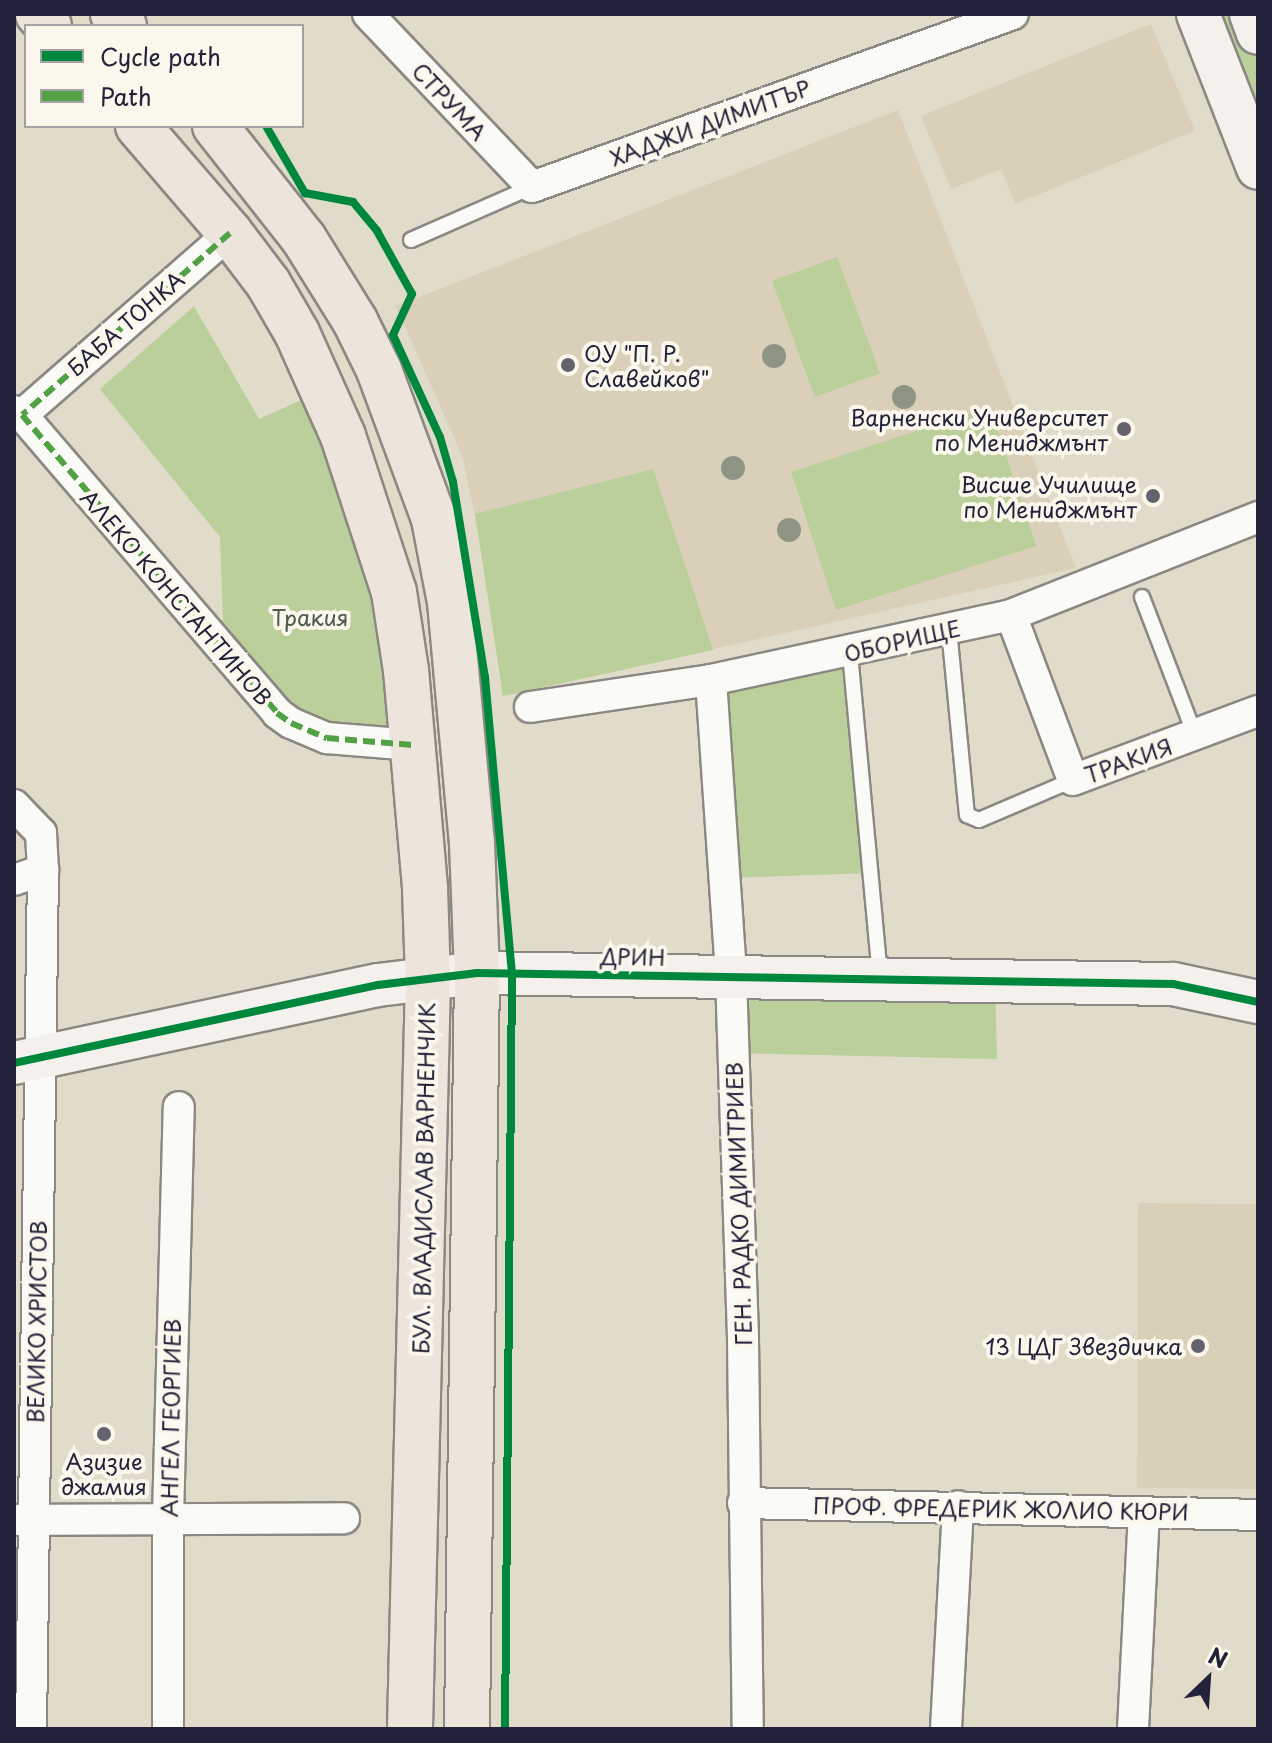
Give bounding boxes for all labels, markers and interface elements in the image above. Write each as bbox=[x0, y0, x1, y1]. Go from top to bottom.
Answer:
legend bbox=[24, 24, 304, 128]
text: Cycle path bbox=[100, 38, 221, 74]
street label: СТРУМА bbox=[408, 57, 492, 145]
street label: ХАДЖИ ДИМИТЪР bbox=[606, 73, 814, 171]
text: Path bbox=[100, 78, 152, 114]
street label: БАБА ТОНКА bbox=[61, 265, 189, 381]
place label: ОУ "П. Р. Славейков" bbox=[584, 339, 710, 390]
marker: ОУ "П. Р. Славейков" bbox=[559, 356, 577, 374]
place label: Варненски Университет по Мениджмънт bbox=[847, 403, 1108, 454]
marker: Варненски Университет по Мениджмънт bbox=[1115, 420, 1133, 438]
place label: Висше Училище по Мениджмънт bbox=[961, 470, 1137, 522]
street label: АЛЕКО КОНСТАНТИНОВ bbox=[76, 484, 278, 710]
marker: Висше Училище по Мениджмънт bbox=[1144, 487, 1162, 505]
park label: Тракия bbox=[272, 604, 348, 630]
street label: ОБОРИЩЕ bbox=[841, 614, 963, 666]
street label: ТРАКИЯ bbox=[1081, 732, 1175, 788]
street label: ДРИН bbox=[600, 942, 666, 970]
street label: БУЛ. ВЛАДИСЛАВ ВАРНЕНЧИК bbox=[407, 1002, 439, 1354]
street label: ГЕН. РАДКО ДИМИТРИЕВ bbox=[720, 1060, 756, 1348]
street label: ВЕЛИКО ХРИСТОВ bbox=[21, 1219, 51, 1425]
street label: АНГЕЛ ГЕОРГИЕВ bbox=[155, 1319, 185, 1517]
place label: 13 ЦДГ Звездичка bbox=[984, 1333, 1182, 1359]
marker: 13 ЦДГ Звездичка bbox=[1189, 1337, 1207, 1355]
marker: Азизие джамия bbox=[95, 1425, 113, 1443]
place label: Азизие джамия bbox=[61, 1447, 147, 1498]
street label: ПРОФ. ФРЕДЕРИК ЖОЛИО КЮРИ bbox=[813, 1492, 1189, 1524]
text: N bbox=[1203, 1638, 1233, 1675]
north arrow bbox=[1168, 1639, 1248, 1719]

